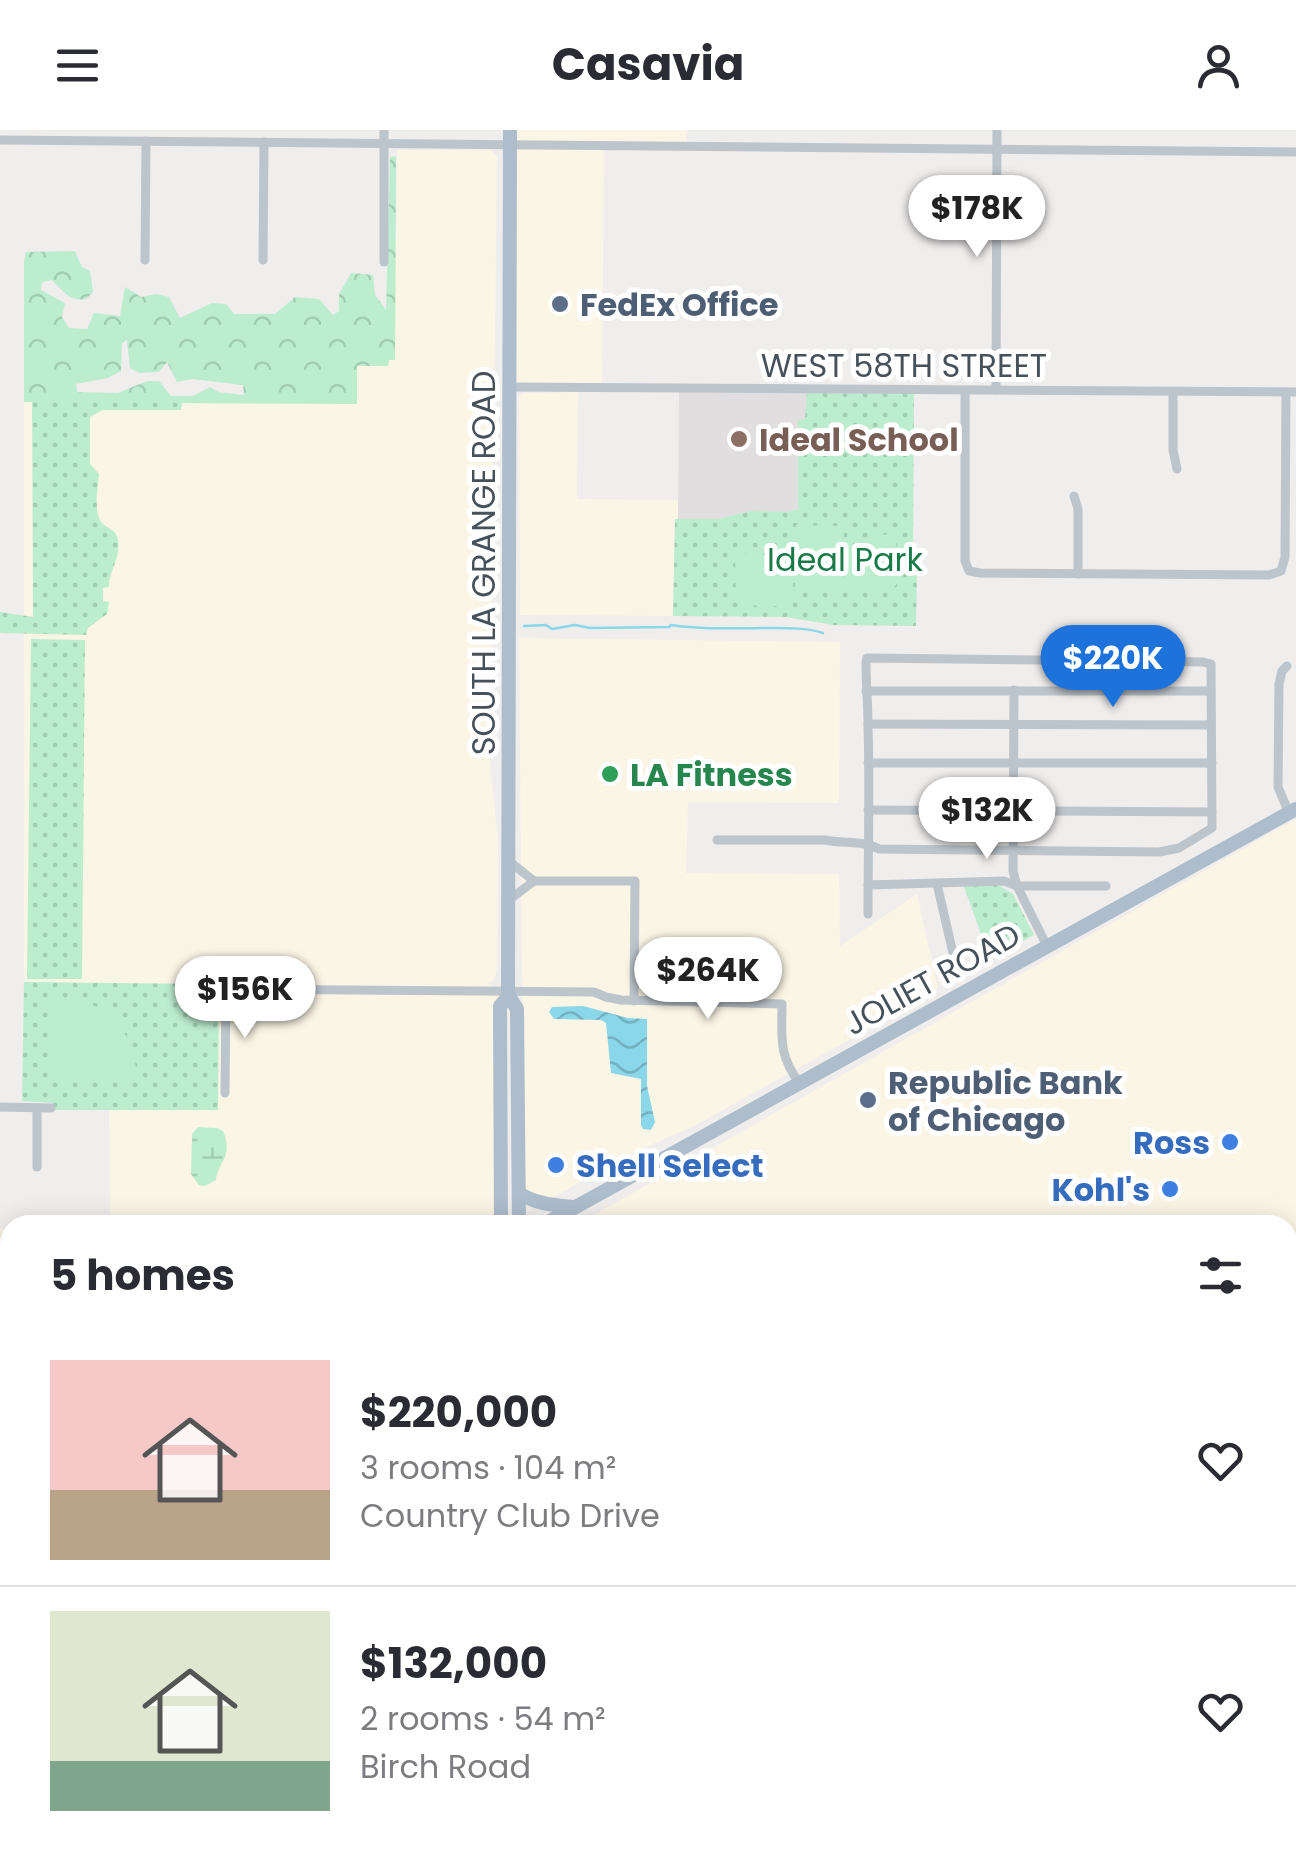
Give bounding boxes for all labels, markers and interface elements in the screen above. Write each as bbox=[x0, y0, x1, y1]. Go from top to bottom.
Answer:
text: Casavia bbox=[552, 33, 744, 96]
icon: menu bbox=[50, 38, 105, 93]
icon: person bbox=[1191, 38, 1246, 93]
pin: $178K bbox=[907, 175, 1047, 260]
text: $178K bbox=[930, 185, 1024, 230]
place label: FedEx Office bbox=[580, 282, 779, 327]
marker: FedEx Office bbox=[549, 293, 571, 315]
street label: WEST 58TH STREET bbox=[761, 343, 1047, 388]
street label: SOUTH LA GRANGE ROAD bbox=[461, 371, 506, 755]
place label: Ideal School bbox=[759, 417, 959, 462]
marker: Ideal School bbox=[728, 428, 750, 450]
park label: Ideal Park bbox=[767, 537, 924, 582]
pin: $220K bbox=[1043, 625, 1183, 710]
text: $220K bbox=[1063, 635, 1163, 680]
place label: LA Fitness bbox=[630, 752, 793, 797]
marker: LA Fitness bbox=[599, 763, 621, 785]
pin: $132K bbox=[917, 777, 1057, 862]
text: $132K bbox=[940, 787, 1034, 832]
street label: JOLIET ROAD bbox=[836, 912, 1028, 1046]
pin: $264K bbox=[638, 937, 778, 1022]
text: $264K bbox=[656, 947, 760, 992]
pin: $156K bbox=[175, 956, 315, 1041]
text: $156K bbox=[197, 966, 293, 1011]
place label: Republic Bank of Chicago bbox=[888, 1060, 1123, 1142]
marker: Republic Bank of Chicago bbox=[857, 1089, 879, 1111]
place label: Ross bbox=[1133, 1120, 1210, 1165]
marker: Ross bbox=[1219, 1131, 1241, 1153]
place label: Shell Select bbox=[576, 1143, 764, 1188]
marker: Shell Select bbox=[545, 1154, 567, 1176]
place label: Kohl's bbox=[1051, 1167, 1150, 1212]
marker: Kohl's bbox=[1159, 1178, 1181, 1200]
text: 5 homes bbox=[50, 1246, 235, 1305]
icon: filters bbox=[1193, 1248, 1248, 1303]
text: $220,000 bbox=[360, 1383, 557, 1442]
icon: home bbox=[130, 1400, 250, 1520]
icon: heart bbox=[1193, 1433, 1248, 1488]
text: 3 rooms · 104 m² bbox=[360, 1445, 616, 1490]
text: Country Club Drive bbox=[360, 1493, 660, 1538]
text: $132,000 bbox=[360, 1634, 547, 1693]
icon: home bbox=[130, 1651, 250, 1771]
icon: heart bbox=[1193, 1684, 1248, 1739]
text: 2 rooms · 54 m² bbox=[360, 1696, 606, 1741]
text: Birch Road bbox=[360, 1744, 531, 1789]

